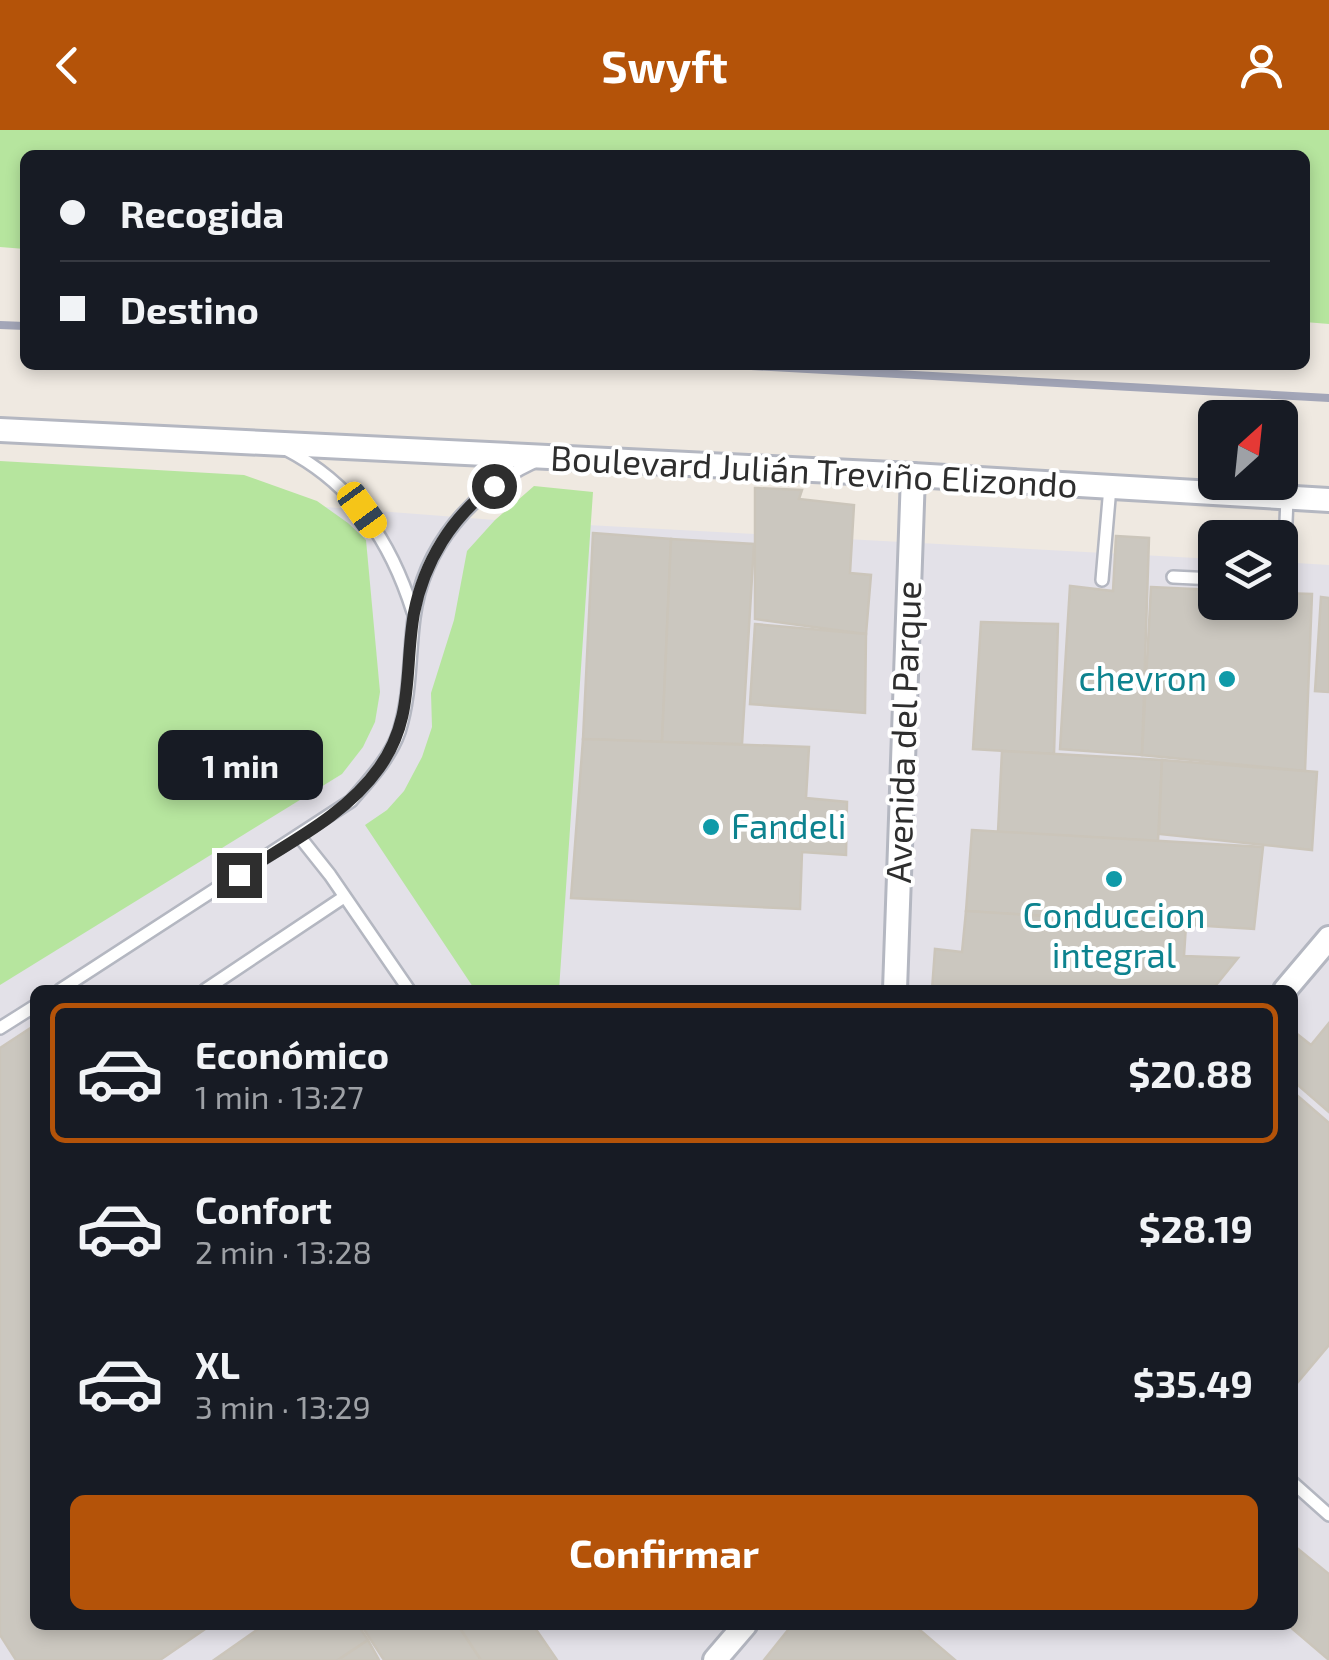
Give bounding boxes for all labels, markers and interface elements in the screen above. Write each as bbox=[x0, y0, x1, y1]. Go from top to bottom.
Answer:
icon: back bbox=[40, 38, 95, 93]
text: Swyft bbox=[601, 38, 728, 92]
icon: person bbox=[1234, 38, 1289, 93]
text: Recogida bbox=[120, 190, 284, 236]
text: Destino bbox=[120, 286, 259, 332]
north arrow bbox=[1198, 400, 1298, 500]
map controls bbox=[1198, 400, 1298, 620]
street label: Boulevard Julián Treviño Elizondo bbox=[549, 435, 1079, 505]
route start bbox=[472, 464, 517, 509]
car bbox=[332, 477, 392, 543]
button: layers bbox=[1198, 520, 1298, 620]
street label: Avenida del Parque bbox=[876, 580, 928, 884]
place label: chevron bbox=[1079, 656, 1207, 698]
marker: chevron bbox=[1216, 668, 1238, 690]
callout: 1 min bbox=[156, 730, 322, 800]
text: 1 min bbox=[202, 746, 279, 784]
place label: Fandeli bbox=[731, 804, 847, 846]
marker: Fandeli bbox=[700, 816, 722, 838]
route end bbox=[217, 853, 262, 898]
marker: Conduccion integral bbox=[1103, 868, 1125, 890]
place label: Conduccion integral bbox=[1022, 893, 1206, 975]
icon: car bbox=[75, 1028, 165, 1118]
text: Económico bbox=[195, 1031, 389, 1077]
text: $20.88 bbox=[1128, 1050, 1253, 1096]
text: 1 min · 13:27 bbox=[195, 1077, 364, 1115]
icon: car bbox=[75, 1183, 165, 1273]
text: Confort bbox=[195, 1186, 332, 1232]
text: $28.19 bbox=[1139, 1205, 1253, 1251]
text: 2 min · 13:28 bbox=[195, 1232, 372, 1270]
icon: car bbox=[75, 1338, 165, 1428]
text: XL bbox=[195, 1341, 240, 1387]
text: $35.49 bbox=[1133, 1360, 1253, 1406]
text: 3 min · 13:29 bbox=[195, 1387, 371, 1425]
button: Confirmar bbox=[70, 1495, 1258, 1610]

